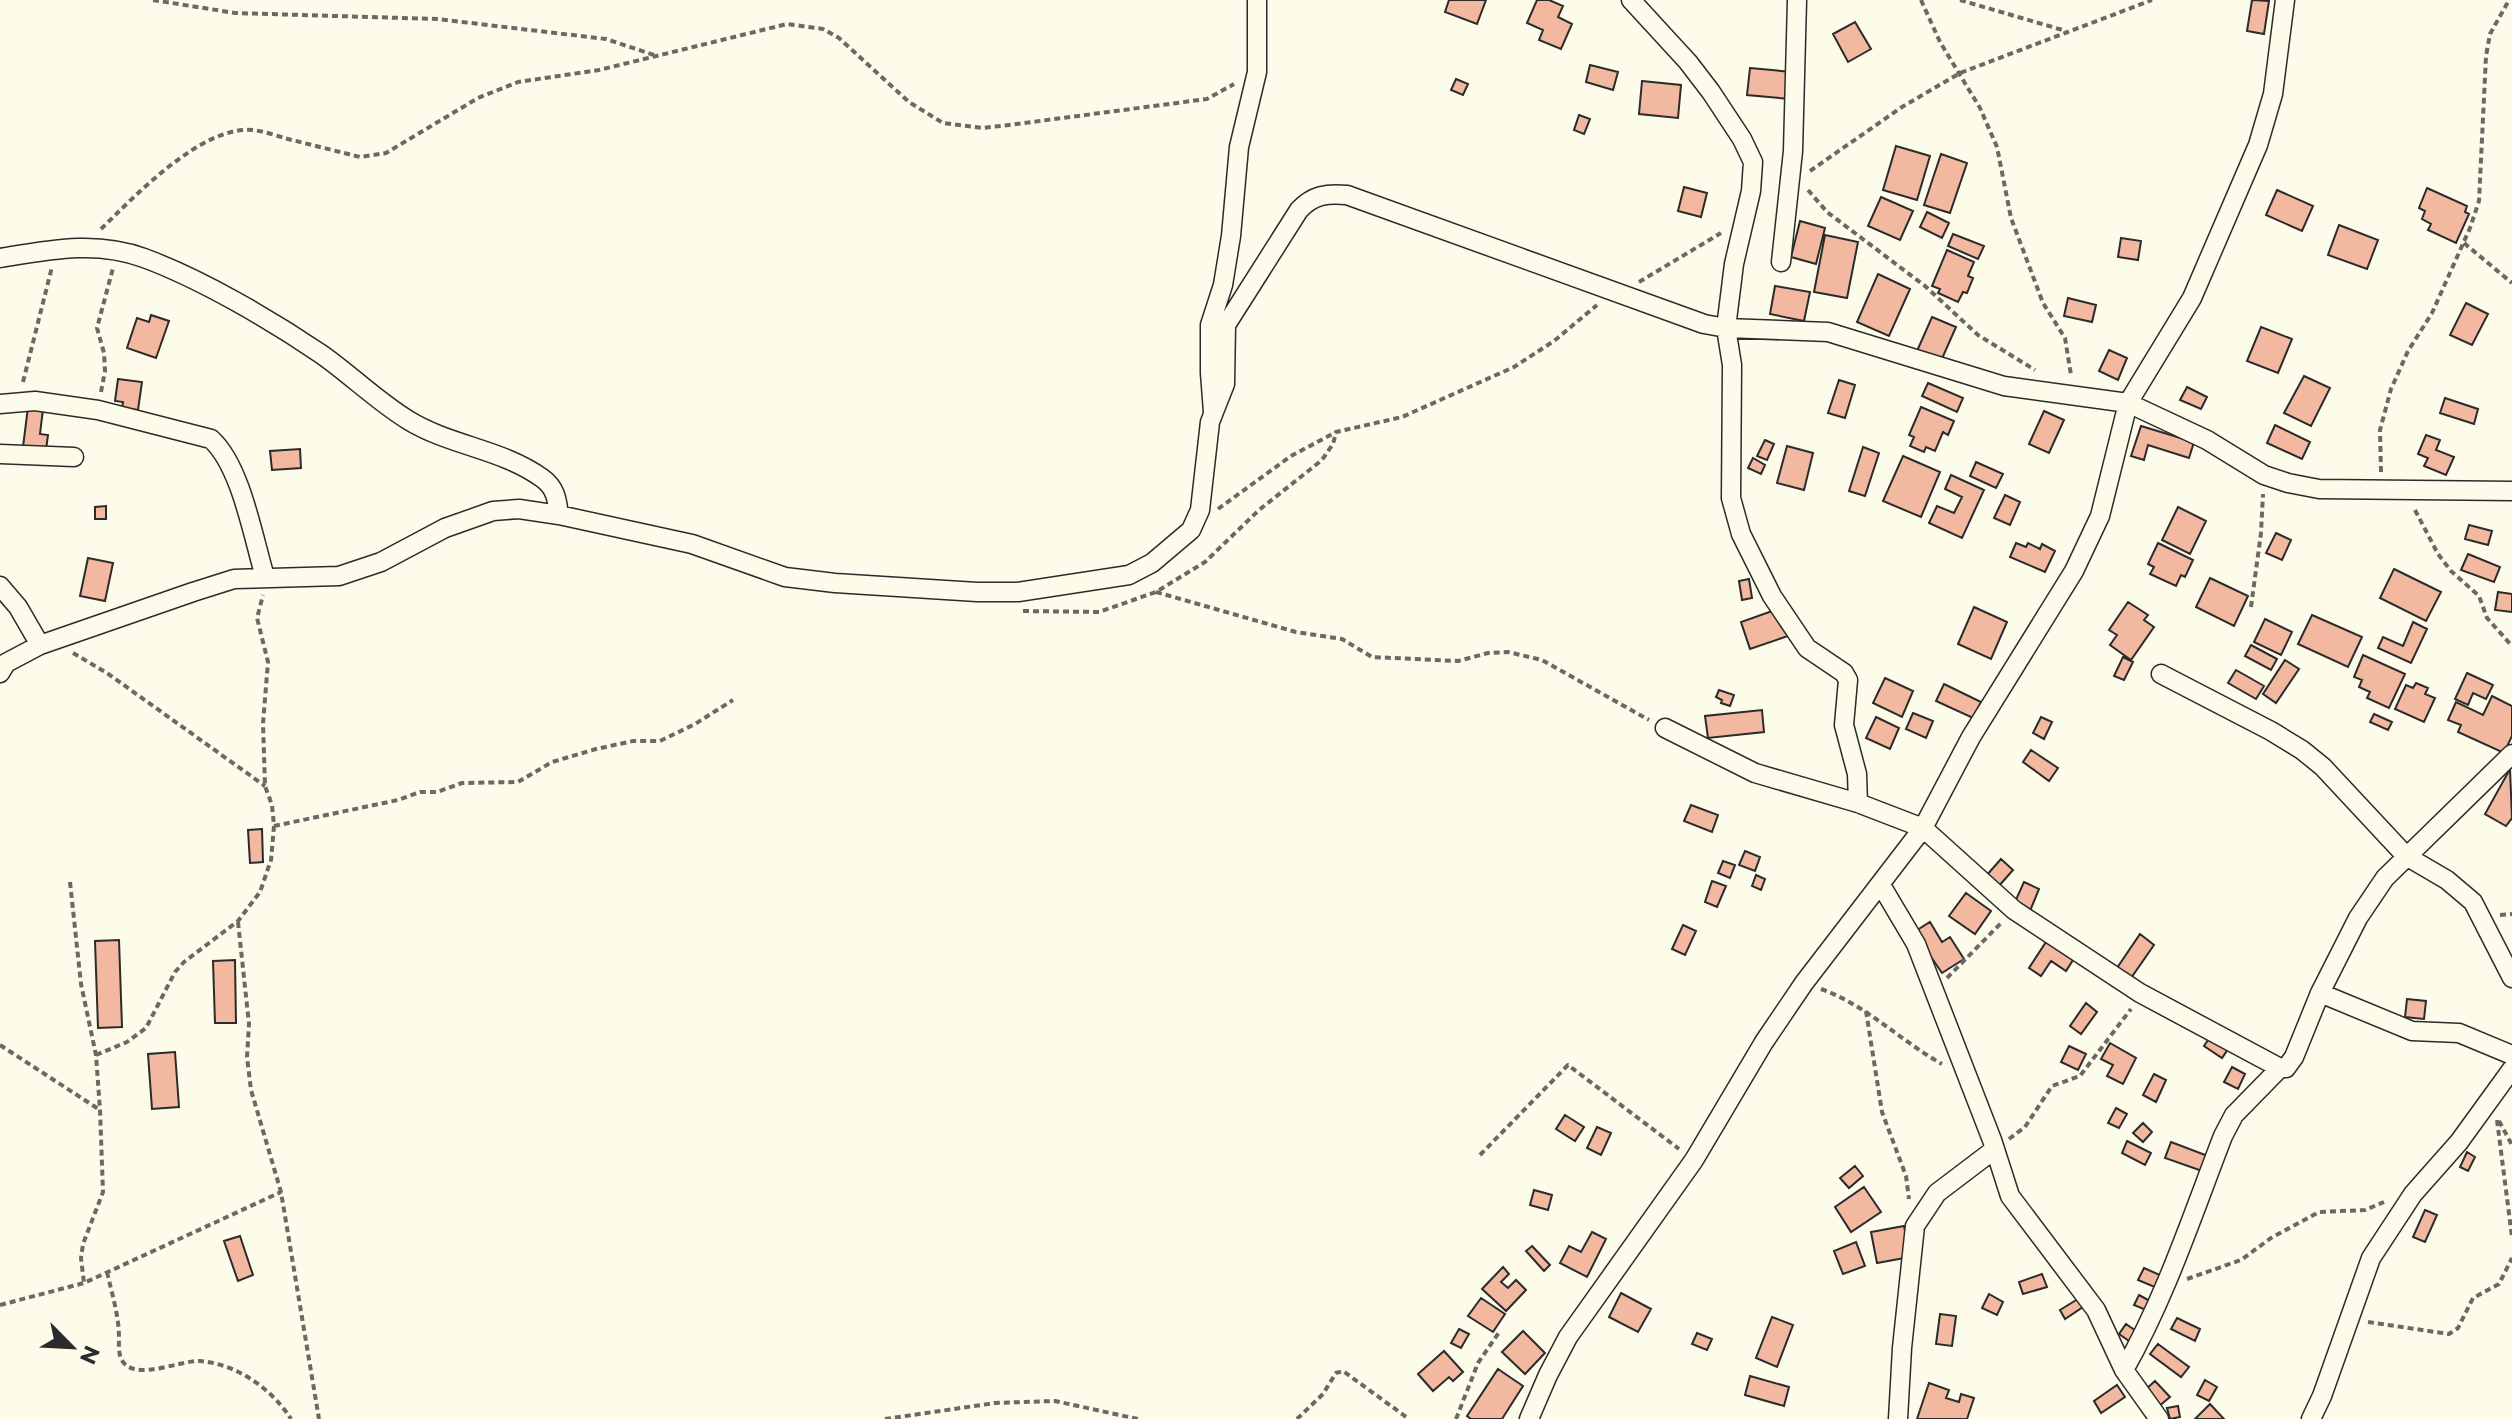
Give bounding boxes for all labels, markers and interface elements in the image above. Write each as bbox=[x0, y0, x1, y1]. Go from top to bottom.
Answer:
north arrow bbox=[32, 1307, 112, 1387]
text: N bbox=[74, 1341, 106, 1369]

